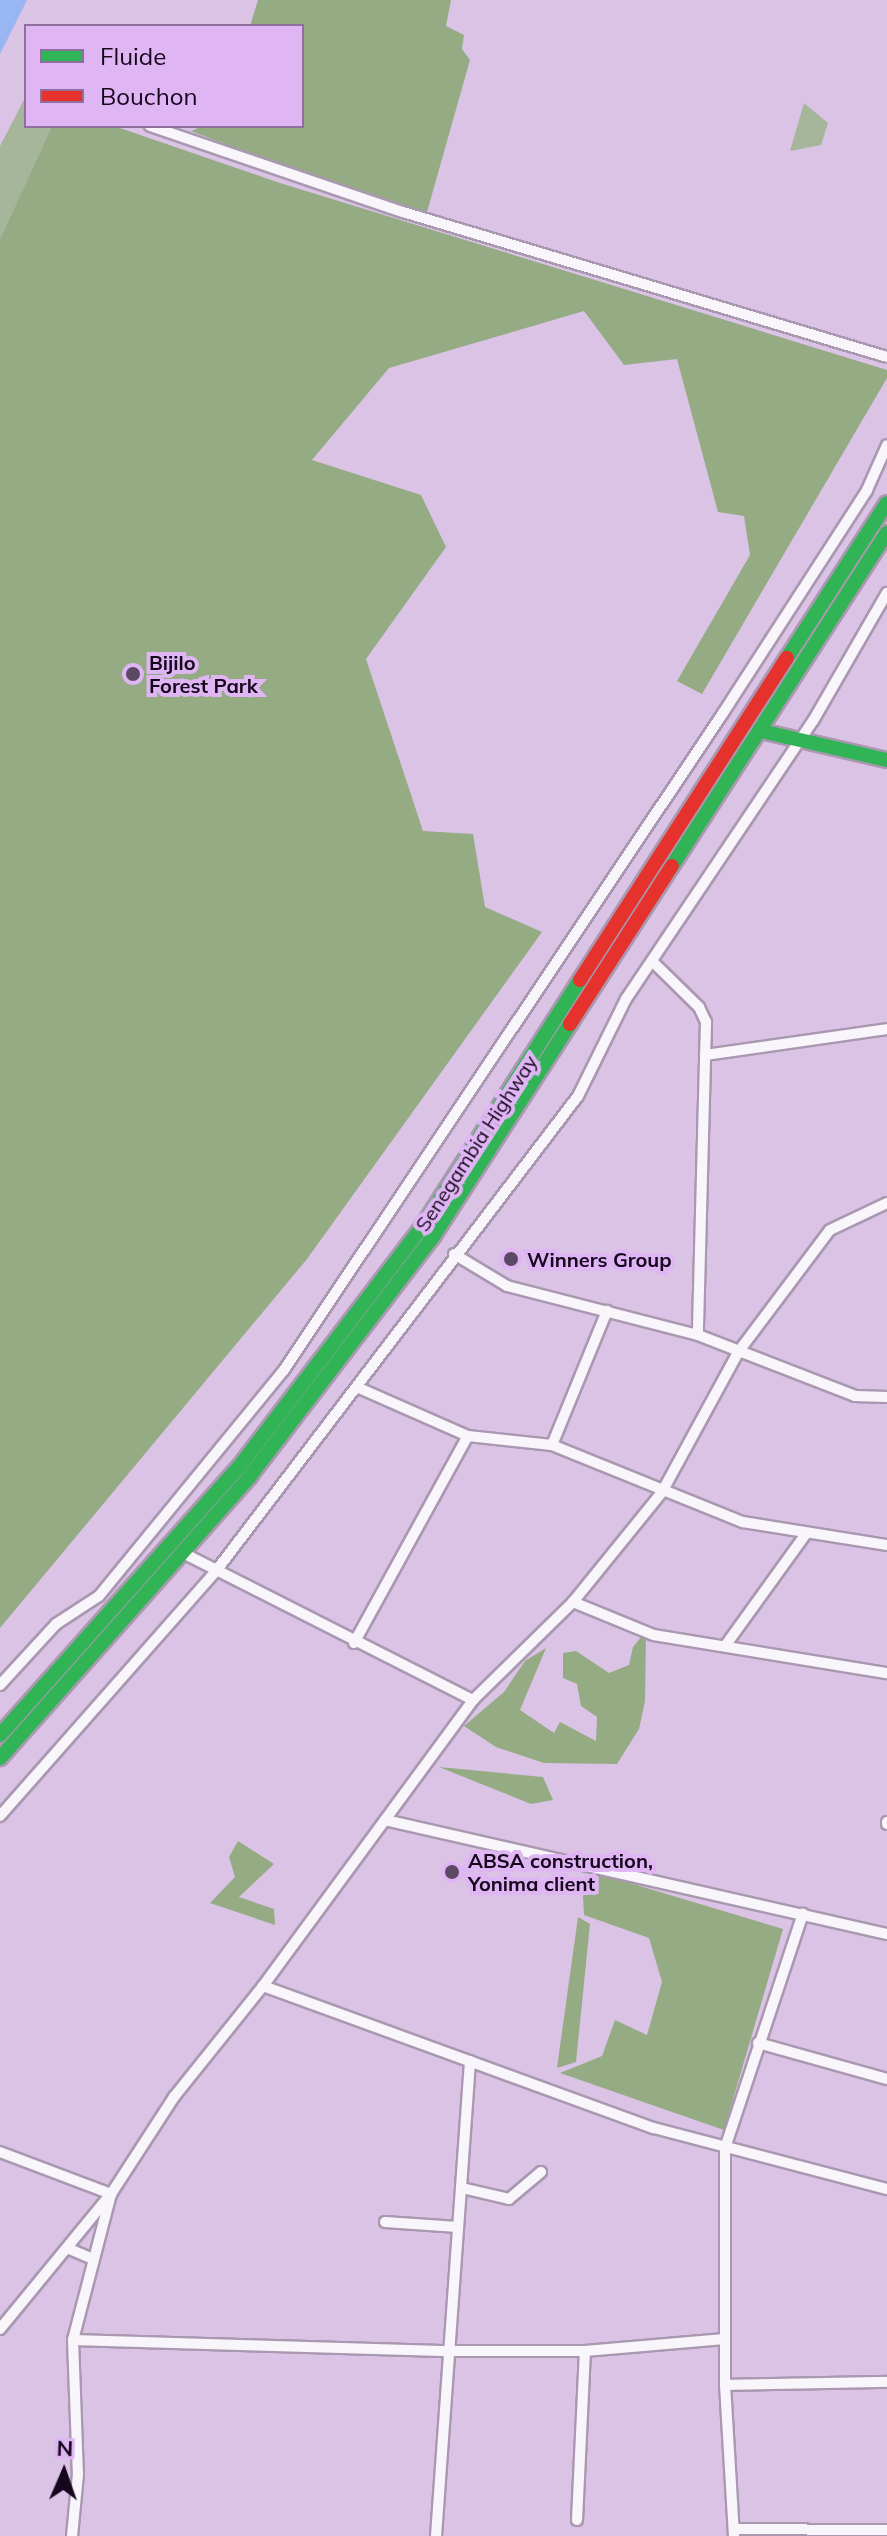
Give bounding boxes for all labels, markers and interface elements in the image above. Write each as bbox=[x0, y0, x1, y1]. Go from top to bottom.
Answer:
legend bbox=[24, 24, 304, 128]
text: Fluide bbox=[100, 41, 166, 71]
text: Bouchon bbox=[100, 81, 198, 111]
place label: Bijilo Forest Park bbox=[149, 650, 258, 697]
marker: Bijilo Forest Park bbox=[124, 665, 142, 683]
street label: Senegambia Highway bbox=[410, 1051, 542, 1235]
place label: Winners Group bbox=[527, 1247, 672, 1271]
marker: Winners Group bbox=[502, 1250, 520, 1268]
place label: ABSA construction, Yonima client bbox=[468, 1848, 653, 1895]
marker: ABSA construction, Yonima client bbox=[443, 1863, 461, 1881]
north arrow bbox=[24, 2432, 104, 2512]
text: N bbox=[56, 2434, 74, 2462]

